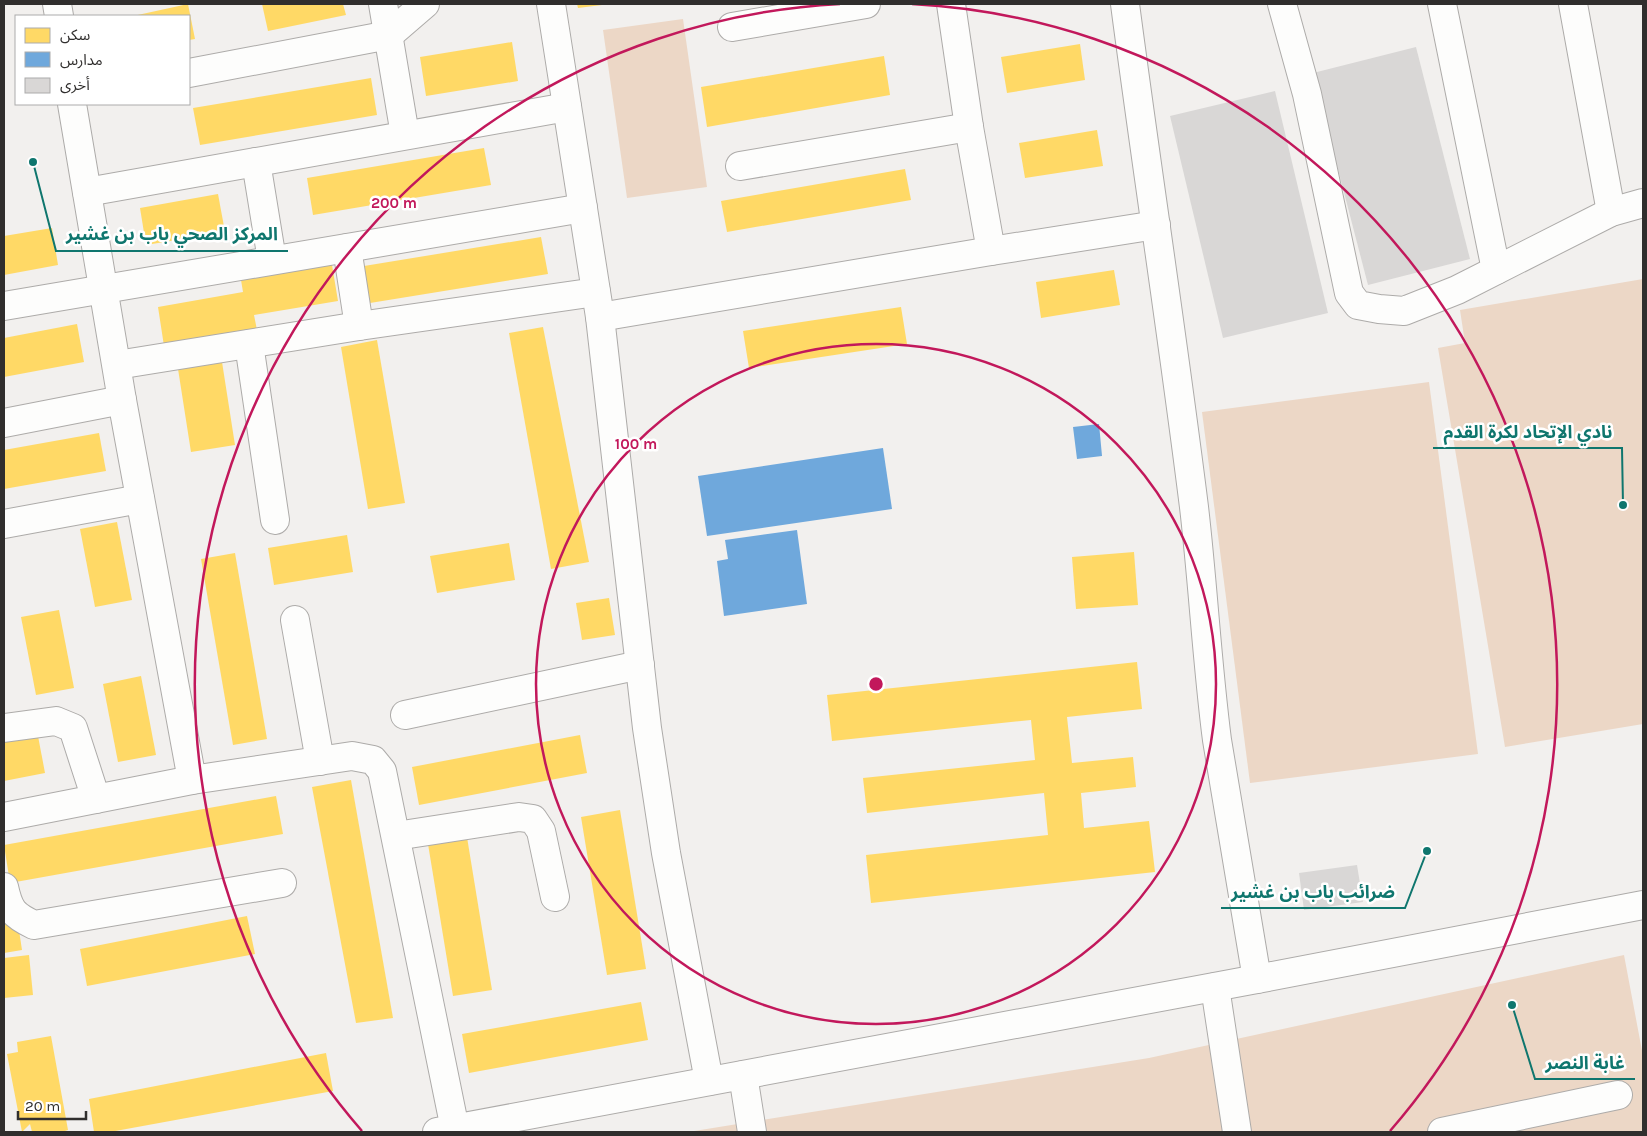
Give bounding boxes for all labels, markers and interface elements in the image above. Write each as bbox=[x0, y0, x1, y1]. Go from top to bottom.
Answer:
legend bbox=[15, 15, 190, 105]
text: سكن bbox=[60, 26, 91, 44]
text: مدارس bbox=[60, 51, 103, 69]
text: أخرى bbox=[60, 76, 90, 94]
text: 200 m bbox=[371, 194, 417, 212]
callout: المركز الصحي باب بن غشير bbox=[56, 218, 288, 251]
text: المركز الصحي باب بن غشير bbox=[65, 223, 278, 248]
callout: نادي الإتحاد لكرة القدم bbox=[1433, 415, 1622, 448]
text: نادي الإتحاد لكرة القدم bbox=[1443, 421, 1613, 446]
text: 100 m bbox=[615, 435, 657, 453]
centre of rings bbox=[867, 675, 885, 693]
callout: ضرائب باب بن غشير bbox=[1221, 875, 1405, 908]
text: ضرائب باب بن غشير bbox=[1230, 881, 1395, 903]
callout: غابة النصر bbox=[1535, 1046, 1635, 1079]
text: غابة النصر bbox=[1544, 1052, 1625, 1074]
scale bar bbox=[18, 1088, 85, 1120]
text: 20 m bbox=[25, 1097, 60, 1115]

